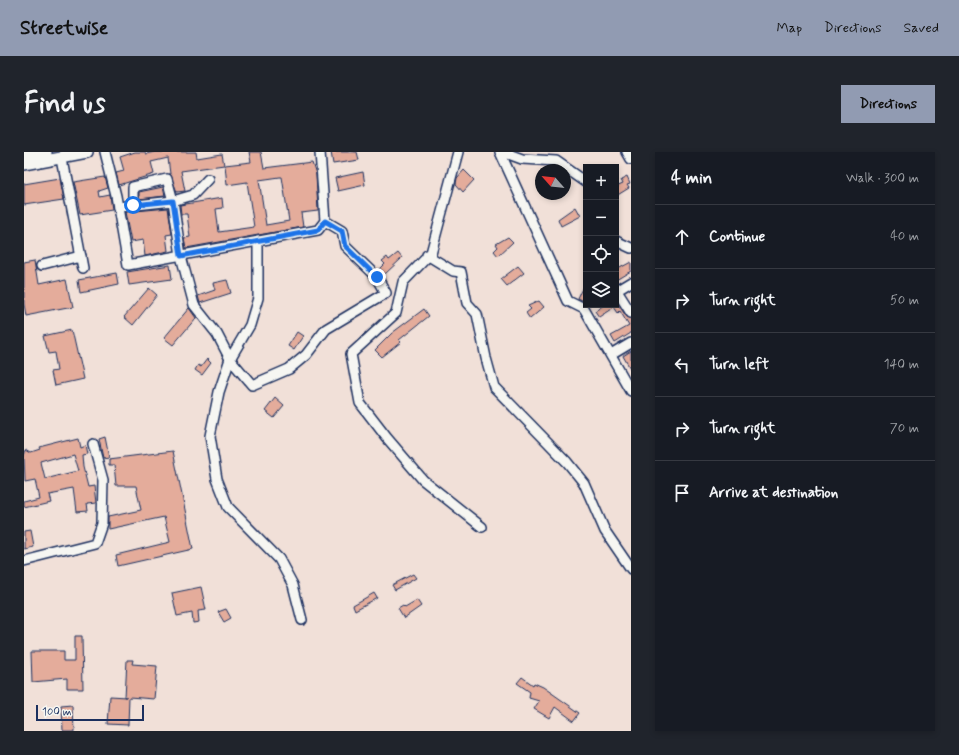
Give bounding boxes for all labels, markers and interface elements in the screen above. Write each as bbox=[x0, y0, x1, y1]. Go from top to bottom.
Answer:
text: Streetwise bbox=[20, 16, 108, 41]
text: Map bbox=[776, 19, 802, 37]
text: Directions bbox=[824, 19, 882, 37]
text: Saved bbox=[904, 19, 939, 37]
button: Directions bbox=[841, 85, 935, 123]
text: Find us bbox=[24, 86, 105, 123]
north arrow bbox=[535, 164, 571, 200]
map controls bbox=[583, 164, 619, 308]
button: + bbox=[583, 164, 619, 200]
text: 4 min bbox=[671, 167, 712, 189]
text: Walk · 300 m bbox=[846, 170, 919, 187]
route start bbox=[124, 196, 142, 214]
button: − bbox=[583, 200, 619, 236]
icon: ahead bbox=[671, 226, 693, 248]
text: Continue bbox=[709, 227, 765, 247]
text: 40 m bbox=[890, 228, 919, 245]
button: locate bbox=[583, 236, 619, 272]
route end bbox=[368, 268, 386, 286]
button: layers bbox=[583, 272, 619, 308]
icon: right bbox=[671, 290, 693, 312]
text: Turn right bbox=[709, 291, 776, 311]
text: 50 m bbox=[890, 292, 919, 309]
icon: left bbox=[671, 354, 693, 376]
text: Turn left bbox=[709, 355, 769, 375]
text: 140 m bbox=[884, 356, 919, 373]
icon: right bbox=[671, 418, 693, 440]
text: Turn right bbox=[709, 419, 776, 439]
text: 70 m bbox=[890, 420, 919, 437]
icon: arrive bbox=[671, 482, 693, 504]
text: Arrive at destination bbox=[709, 483, 838, 503]
scale bar bbox=[36, 703, 144, 722]
text: 100 m bbox=[42, 705, 72, 719]

